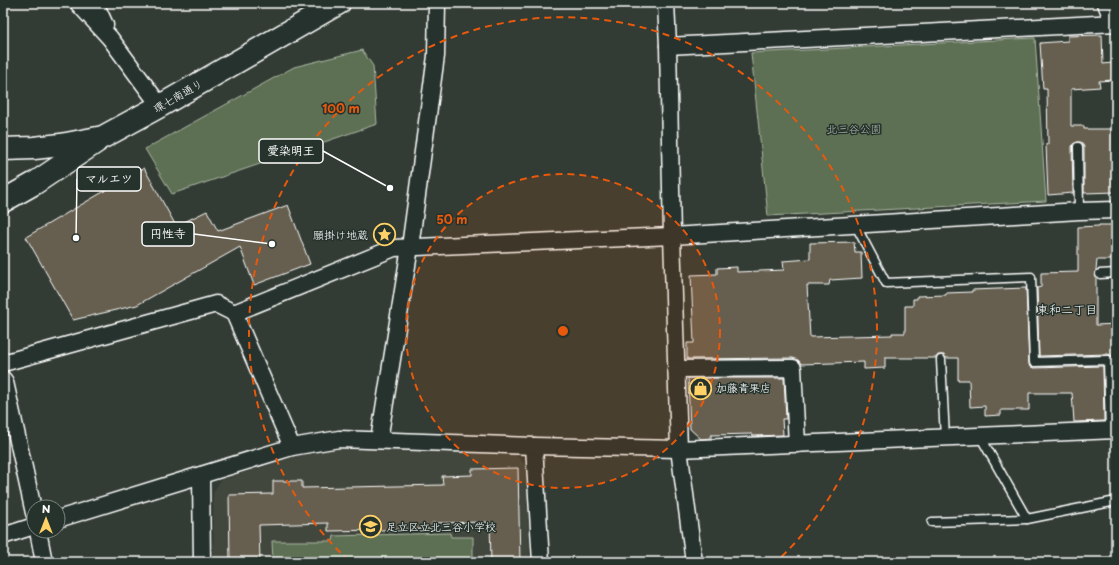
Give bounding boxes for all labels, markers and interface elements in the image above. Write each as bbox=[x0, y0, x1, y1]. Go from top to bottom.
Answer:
street label: 環七南通り bbox=[150, 74, 206, 117]
text: 100 m bbox=[322, 99, 360, 117]
park label: 北三谷公園 bbox=[827, 120, 882, 137]
callout: 愛染明王 bbox=[259, 139, 323, 163]
text: 愛染明王 bbox=[267, 141, 315, 159]
callout: マルエツ bbox=[77, 167, 141, 191]
text: マルエツ bbox=[85, 169, 133, 187]
text: 50 m bbox=[436, 210, 468, 228]
callout: 円性寺 bbox=[142, 222, 194, 246]
place icon: 願掛け地蔵 bbox=[371, 222, 397, 248]
text: 円性寺 bbox=[150, 224, 186, 242]
place label: 願掛け地蔵 bbox=[313, 226, 368, 243]
district label: 東和二丁目 bbox=[1037, 300, 1097, 318]
centre of rings bbox=[556, 324, 570, 338]
shop icon: 加藤青果店 bbox=[687, 375, 713, 401]
place label: 加藤青果店 bbox=[716, 379, 771, 396]
north arrow bbox=[26, 499, 66, 539]
text: N bbox=[42, 500, 51, 517]
school or university icon: 足立区立北三谷小学校 bbox=[358, 514, 384, 540]
place label: 足立区立北三谷小学校 bbox=[386, 518, 496, 535]

